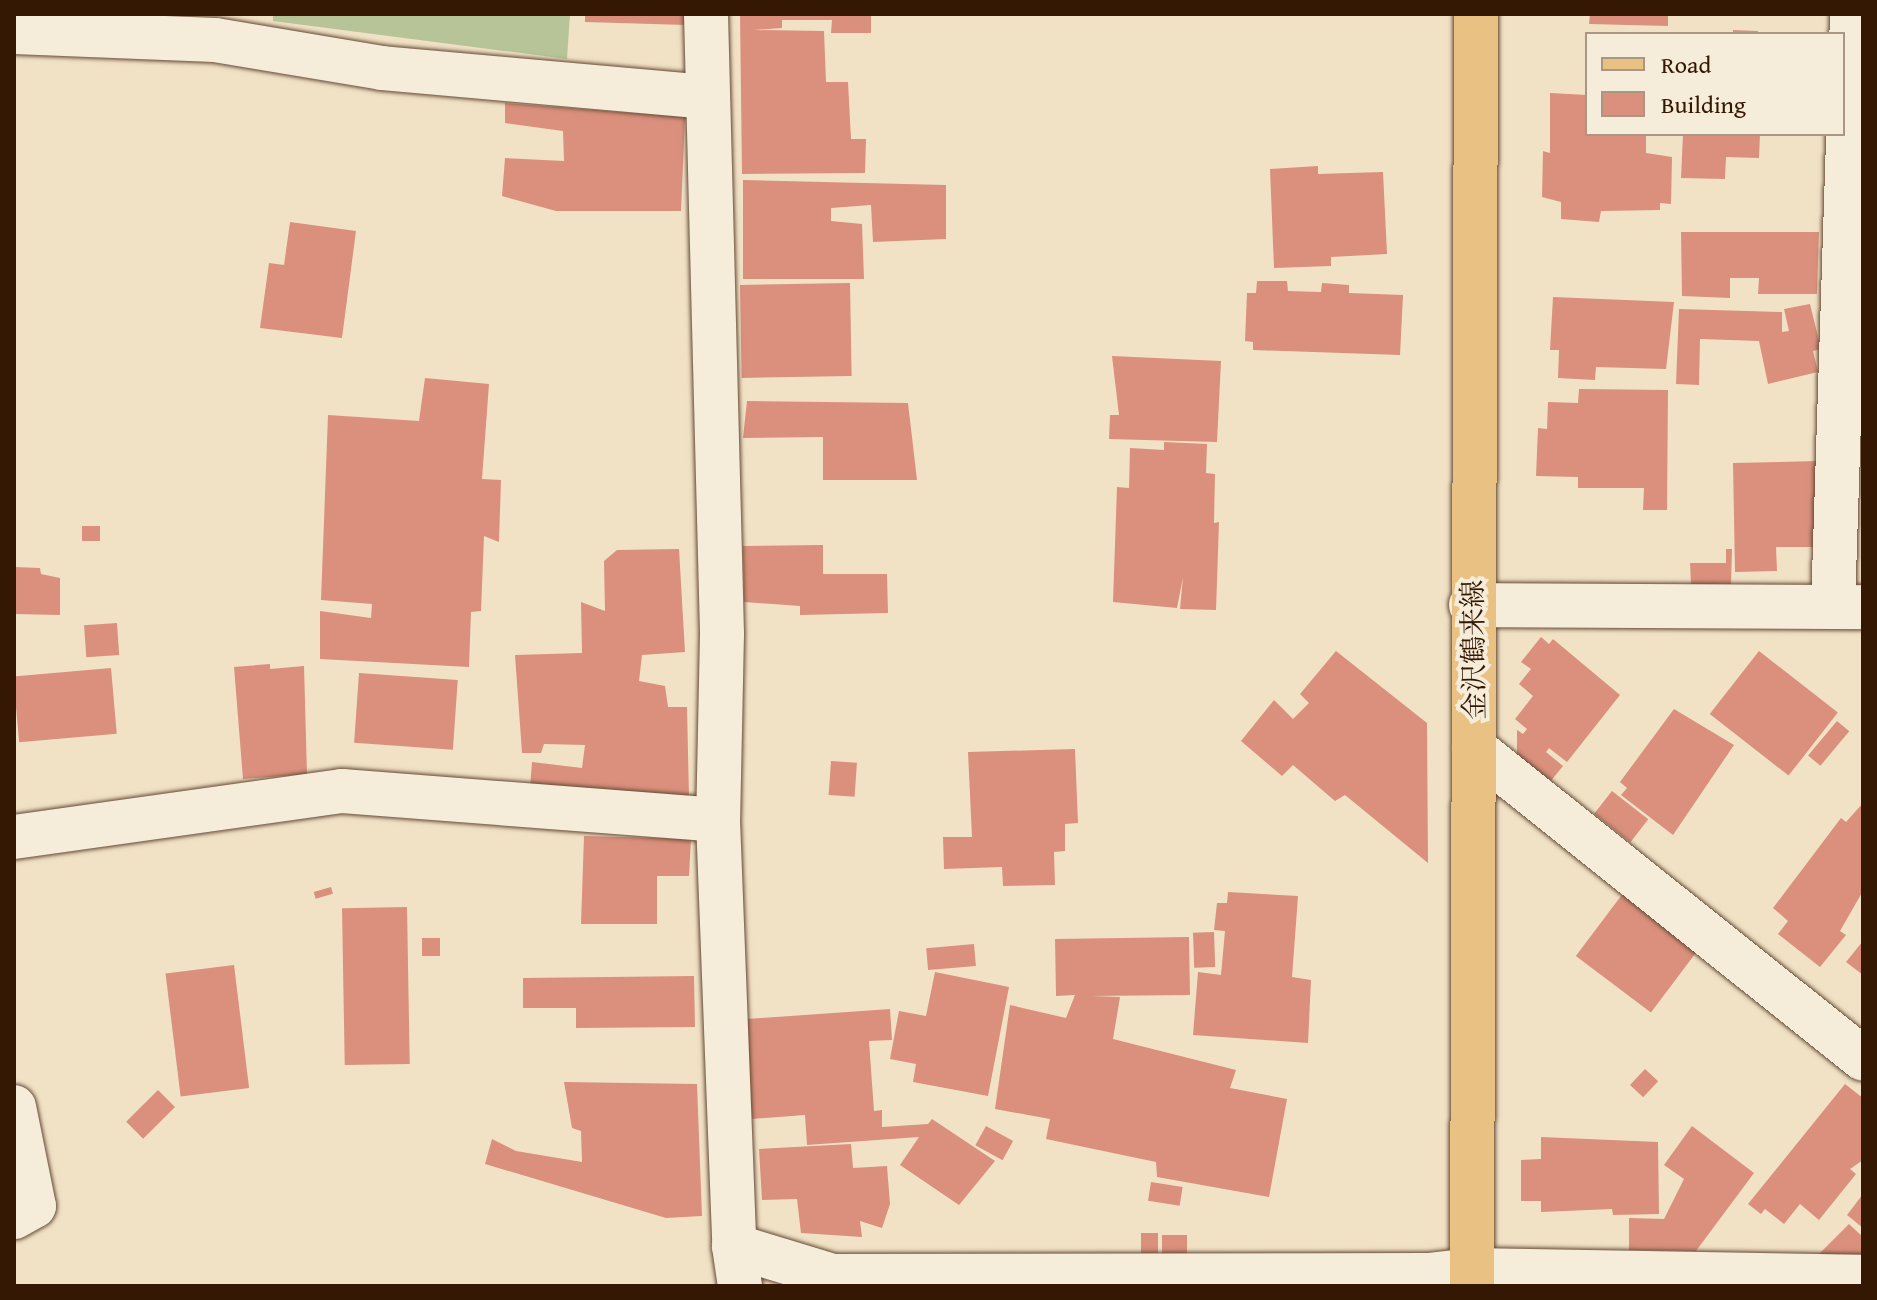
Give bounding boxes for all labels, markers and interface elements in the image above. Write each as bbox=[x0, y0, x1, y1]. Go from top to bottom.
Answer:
legend bbox=[1585, 32, 1845, 136]
text: Road bbox=[1661, 47, 1711, 82]
text: Building bbox=[1661, 87, 1746, 122]
street label: 金沢鶴来線 bbox=[1455, 580, 1491, 720]

